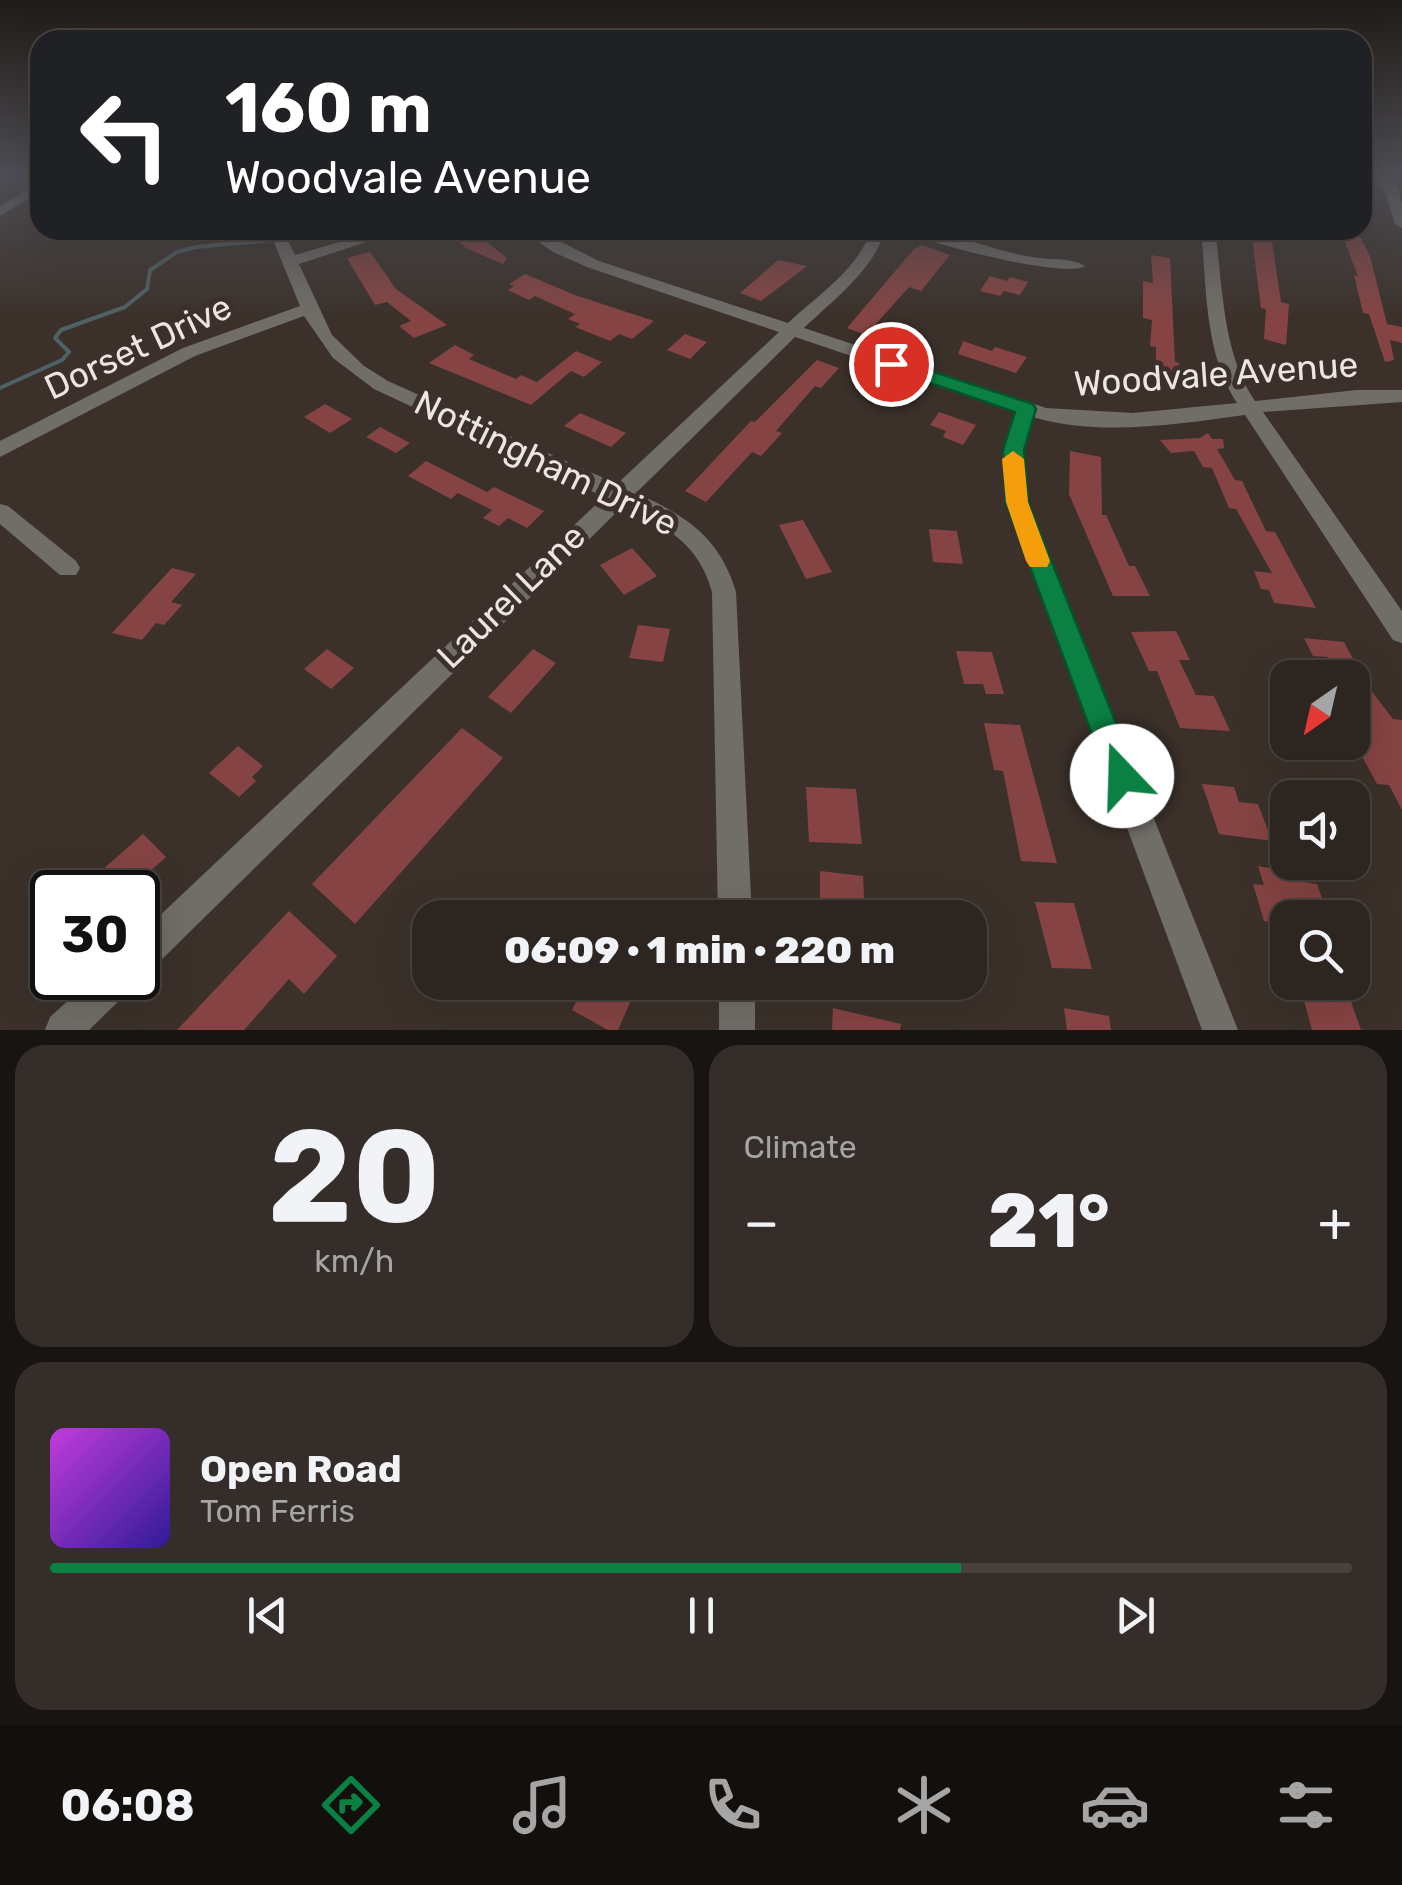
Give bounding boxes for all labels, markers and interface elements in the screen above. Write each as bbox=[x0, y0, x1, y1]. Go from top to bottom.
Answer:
text: 160 m bbox=[225, 67, 432, 150]
icon: left bbox=[60, 70, 190, 200]
text: Woodvale Avenue bbox=[225, 151, 591, 204]
street label: Dorset Drive bbox=[38, 285, 238, 409]
pin bbox=[849, 322, 934, 407]
icon: arrive bbox=[864, 337, 919, 392]
street label: Woodvale Avenue bbox=[1073, 343, 1359, 405]
street label: Nottingham Drive bbox=[408, 381, 684, 545]
street label: Laurel Lane bbox=[428, 515, 594, 677]
north arrow bbox=[1270, 660, 1370, 760]
map controls bbox=[1270, 660, 1370, 1000]
position arrow bbox=[1070, 724, 1174, 828]
button: sound bbox=[1270, 780, 1370, 880]
speed limit sign: 30 bbox=[30, 870, 160, 1000]
button: search bbox=[1270, 900, 1370, 1000]
text: 06:09 · 1 min · 220 m bbox=[504, 927, 895, 973]
text: 20 bbox=[268, 1099, 441, 1254]
text: Climate bbox=[744, 1128, 857, 1166]
text: 21° bbox=[988, 1177, 1109, 1266]
text: − bbox=[744, 1190, 779, 1255]
text: + bbox=[1318, 1190, 1352, 1255]
text: km/h bbox=[314, 1242, 394, 1280]
text: Open Road bbox=[200, 1446, 402, 1492]
text: Tom Ferris bbox=[200, 1492, 355, 1530]
icon: previous bbox=[240, 1588, 295, 1643]
icon: pause bbox=[674, 1588, 729, 1643]
icon: next bbox=[1108, 1588, 1163, 1643]
icon: directions bbox=[316, 1770, 386, 1840]
icon: music bbox=[507, 1770, 577, 1840]
icon: phone bbox=[698, 1770, 768, 1840]
icon: climate bbox=[889, 1770, 959, 1840]
icon: car bbox=[1080, 1770, 1150, 1840]
icon: filters bbox=[1271, 1770, 1341, 1840]
text: 06:08 bbox=[61, 1779, 195, 1832]

